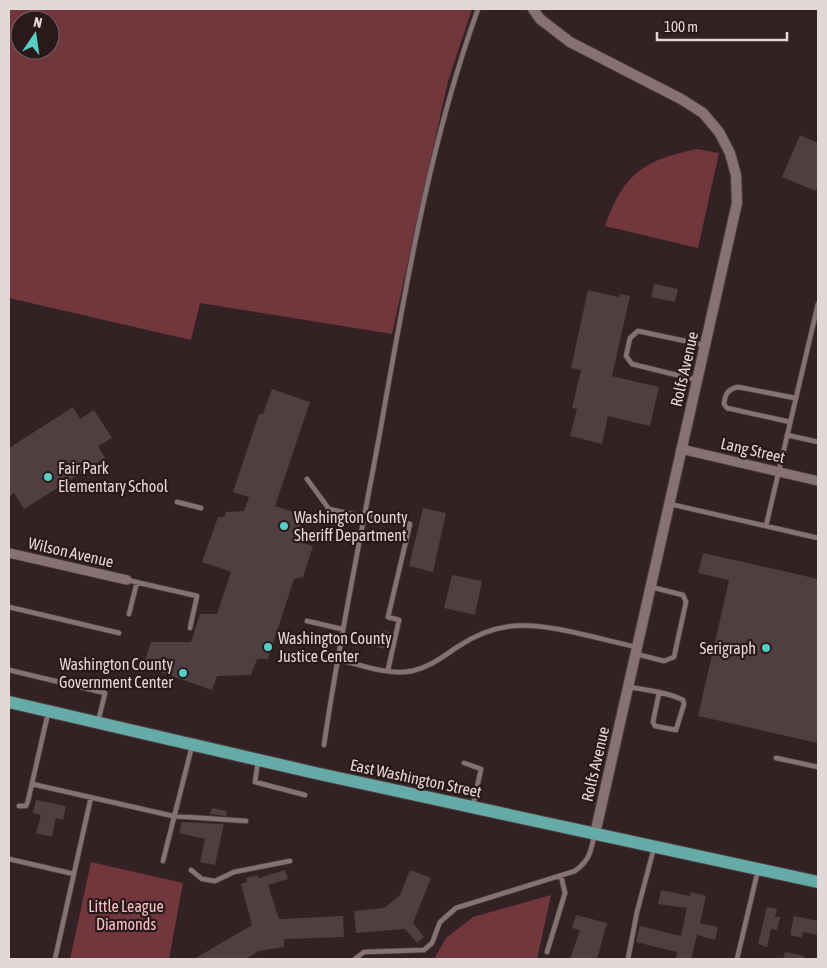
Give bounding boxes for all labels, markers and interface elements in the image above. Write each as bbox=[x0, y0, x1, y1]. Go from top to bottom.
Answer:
north arrow bbox=[10, 10, 60, 60]
scale bar bbox=[657, 10, 787, 42]
text: N bbox=[32, 14, 44, 31]
text: 100 m bbox=[664, 18, 698, 35]
street label: Rolfs Avenue bbox=[667, 330, 701, 408]
street label: Lang Street bbox=[719, 434, 787, 467]
place label: Fair Park Elementary School bbox=[58, 459, 169, 496]
marker: Fair Park Elementary School bbox=[42, 471, 54, 483]
place label: Washington County Sheriff Department bbox=[294, 508, 408, 545]
marker: Washington County Sheriff Department bbox=[278, 520, 290, 532]
street label: Wilson Avenue bbox=[27, 533, 115, 571]
place label: Washington County Justice Center bbox=[278, 629, 392, 665]
place label: Serigraph bbox=[700, 639, 756, 658]
marker: Washington County Justice Center bbox=[262, 641, 274, 653]
marker: Serigraph bbox=[760, 642, 772, 654]
place label: Washington County Government Center bbox=[59, 655, 173, 691]
marker: Washington County Government Center bbox=[177, 667, 189, 679]
street label: Rolfs Avenue bbox=[578, 725, 612, 803]
street label: East Washington Street bbox=[348, 755, 484, 802]
park label: Little League Diamonds bbox=[88, 897, 164, 933]

